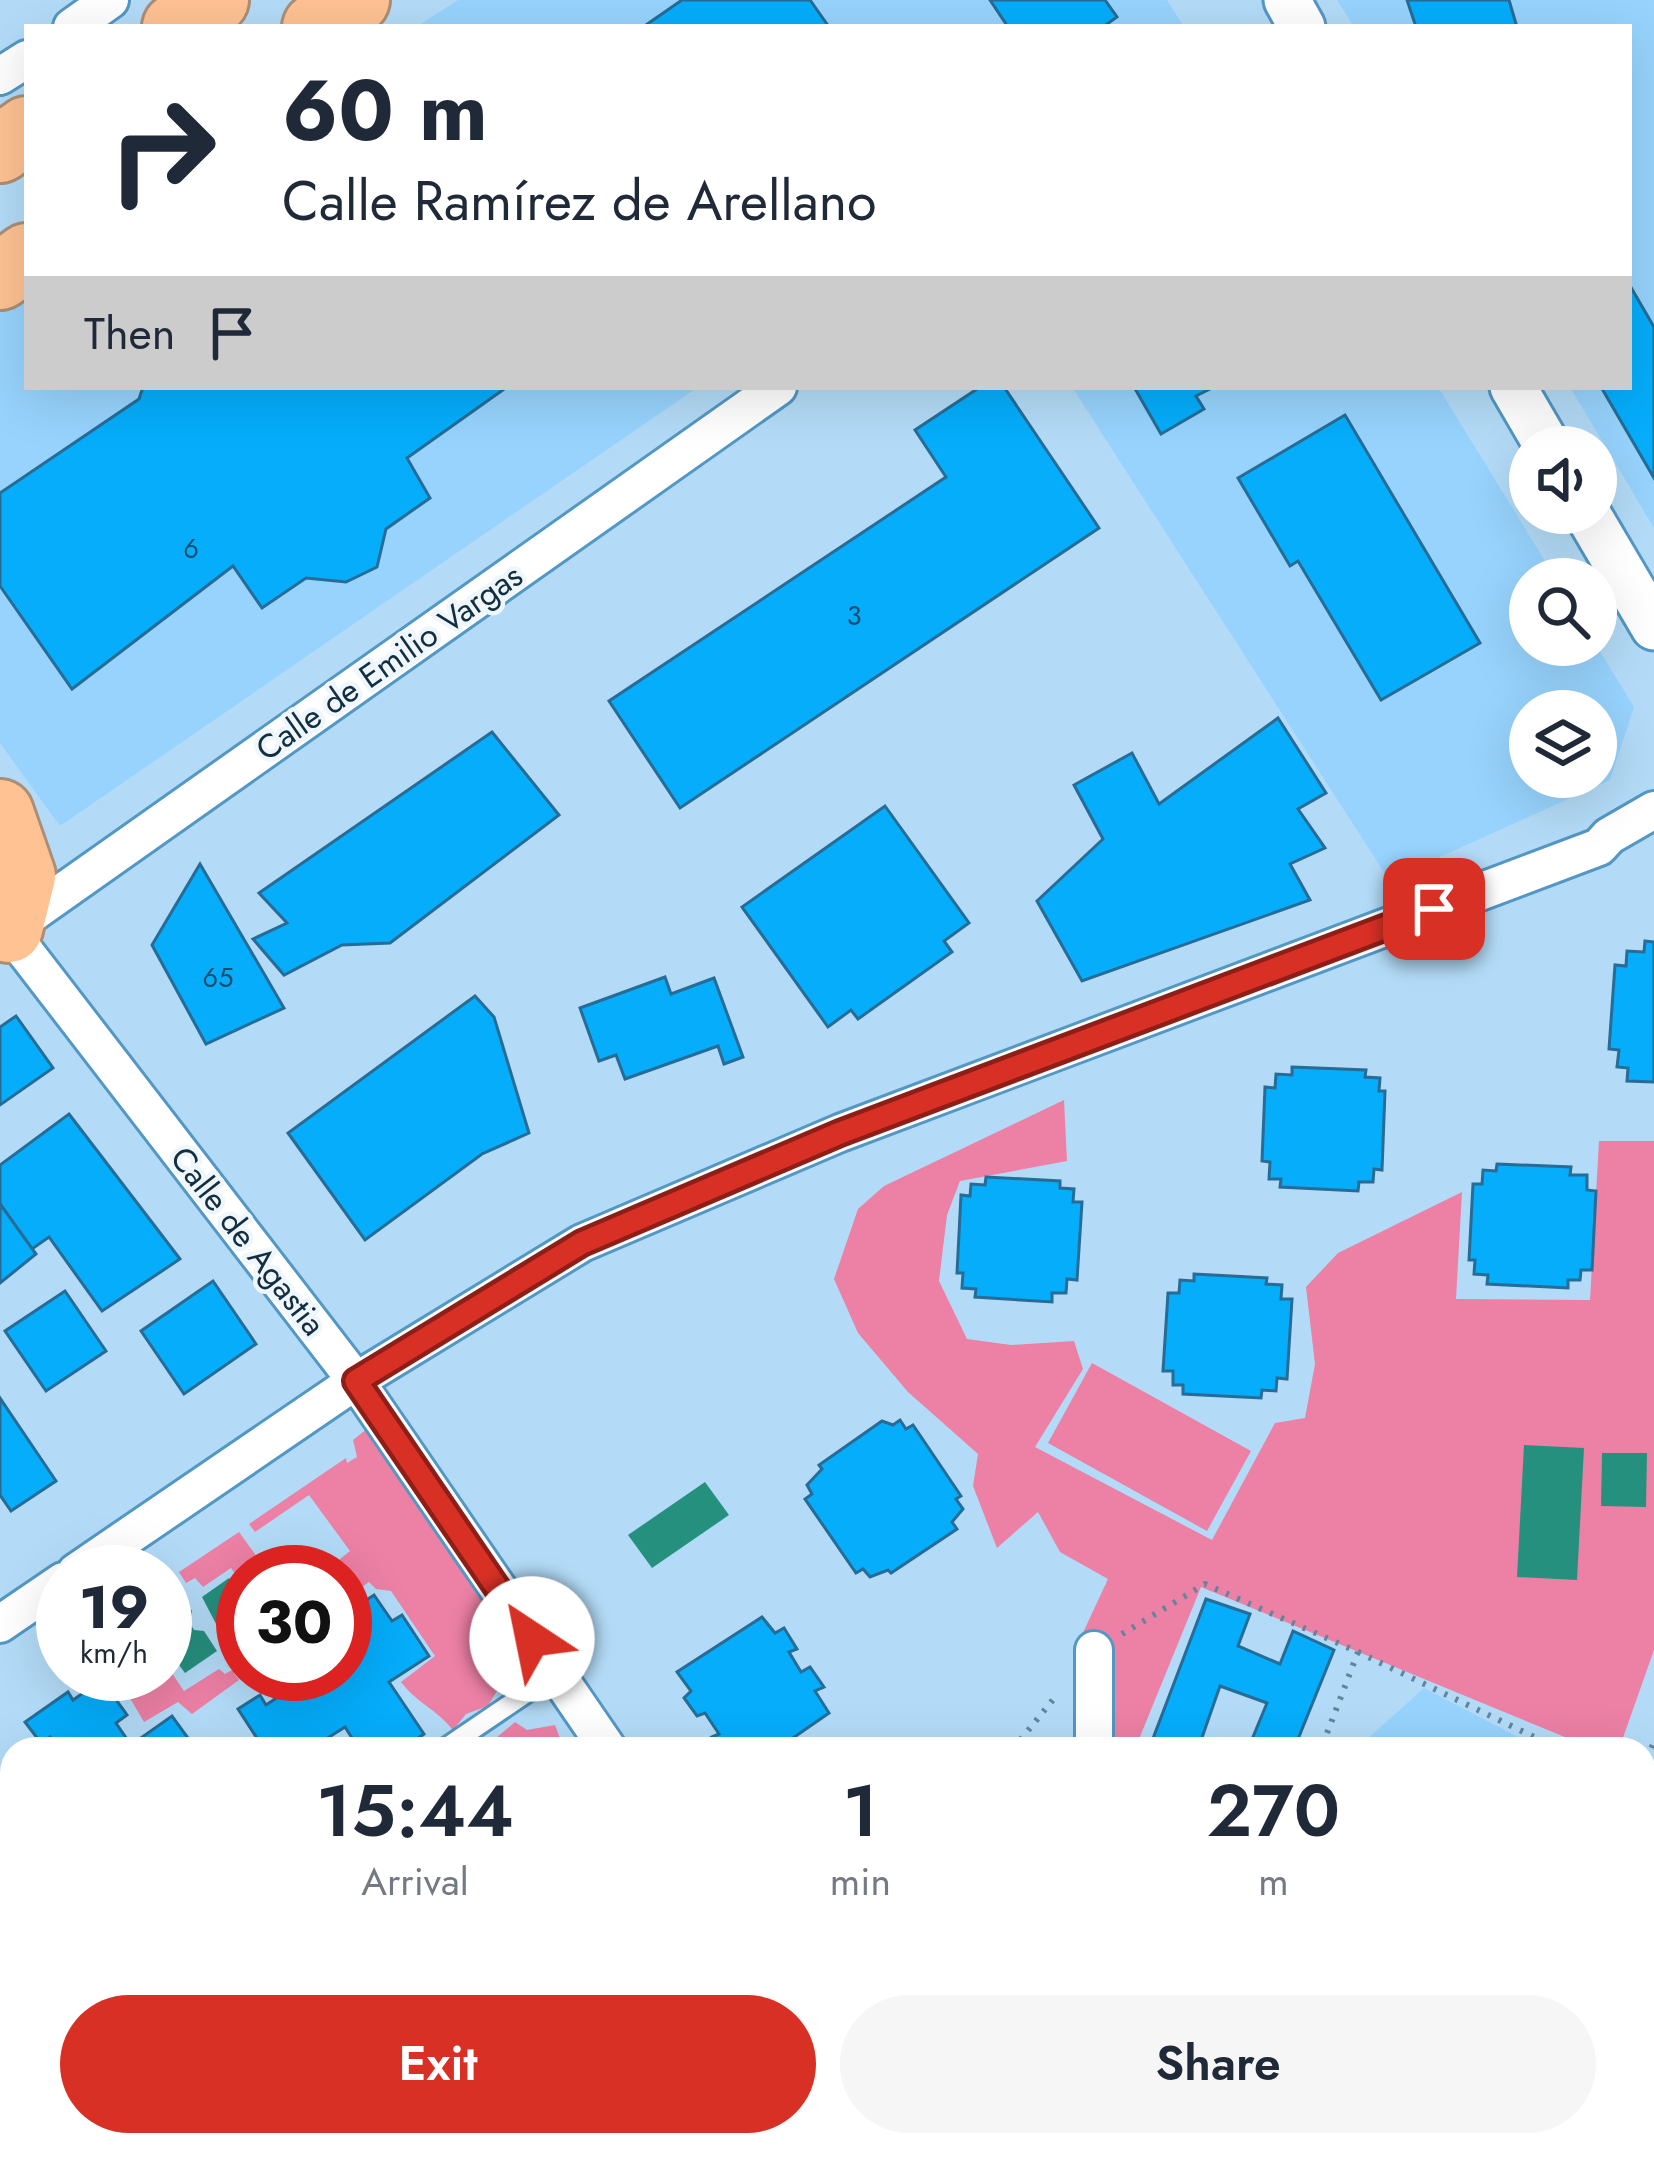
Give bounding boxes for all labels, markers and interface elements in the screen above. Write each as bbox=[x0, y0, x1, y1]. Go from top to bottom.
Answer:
text: 60 m bbox=[282, 50, 488, 172]
icon: right bbox=[84, 72, 240, 228]
text: Calle Ramírez de Arellano bbox=[282, 162, 877, 240]
icon: arrive bbox=[199, 300, 265, 366]
text: Then bbox=[84, 301, 175, 366]
map controls bbox=[1509, 426, 1617, 798]
button: sound bbox=[1509, 426, 1617, 534]
house number: 6 bbox=[183, 529, 199, 568]
street label: Calle de Emilio Vargas bbox=[246, 552, 532, 772]
button: search bbox=[1509, 558, 1617, 666]
house number: 3 bbox=[847, 596, 861, 635]
button: layers bbox=[1509, 690, 1617, 798]
pin bbox=[1383, 858, 1485, 960]
icon: arrive bbox=[1401, 876, 1467, 942]
house number: 65 bbox=[203, 958, 233, 997]
street label: Calle de Agastia bbox=[159, 1137, 337, 1345]
speed limit sign: 30 bbox=[216, 1545, 372, 1701]
text: 19 bbox=[79, 1564, 149, 1651]
position arrow bbox=[469, 1576, 595, 1702]
text: km/h bbox=[80, 1631, 148, 1674]
text: 15:44 bbox=[316, 1759, 514, 1863]
text: 1 bbox=[843, 1759, 878, 1863]
text: 270 bbox=[1207, 1759, 1340, 1863]
text: Arrival bbox=[361, 1853, 469, 1910]
text: min bbox=[830, 1853, 891, 1910]
text: m bbox=[1258, 1853, 1289, 1910]
button: Exit bbox=[60, 1995, 816, 2133]
button: Share bbox=[840, 1995, 1596, 2133]

